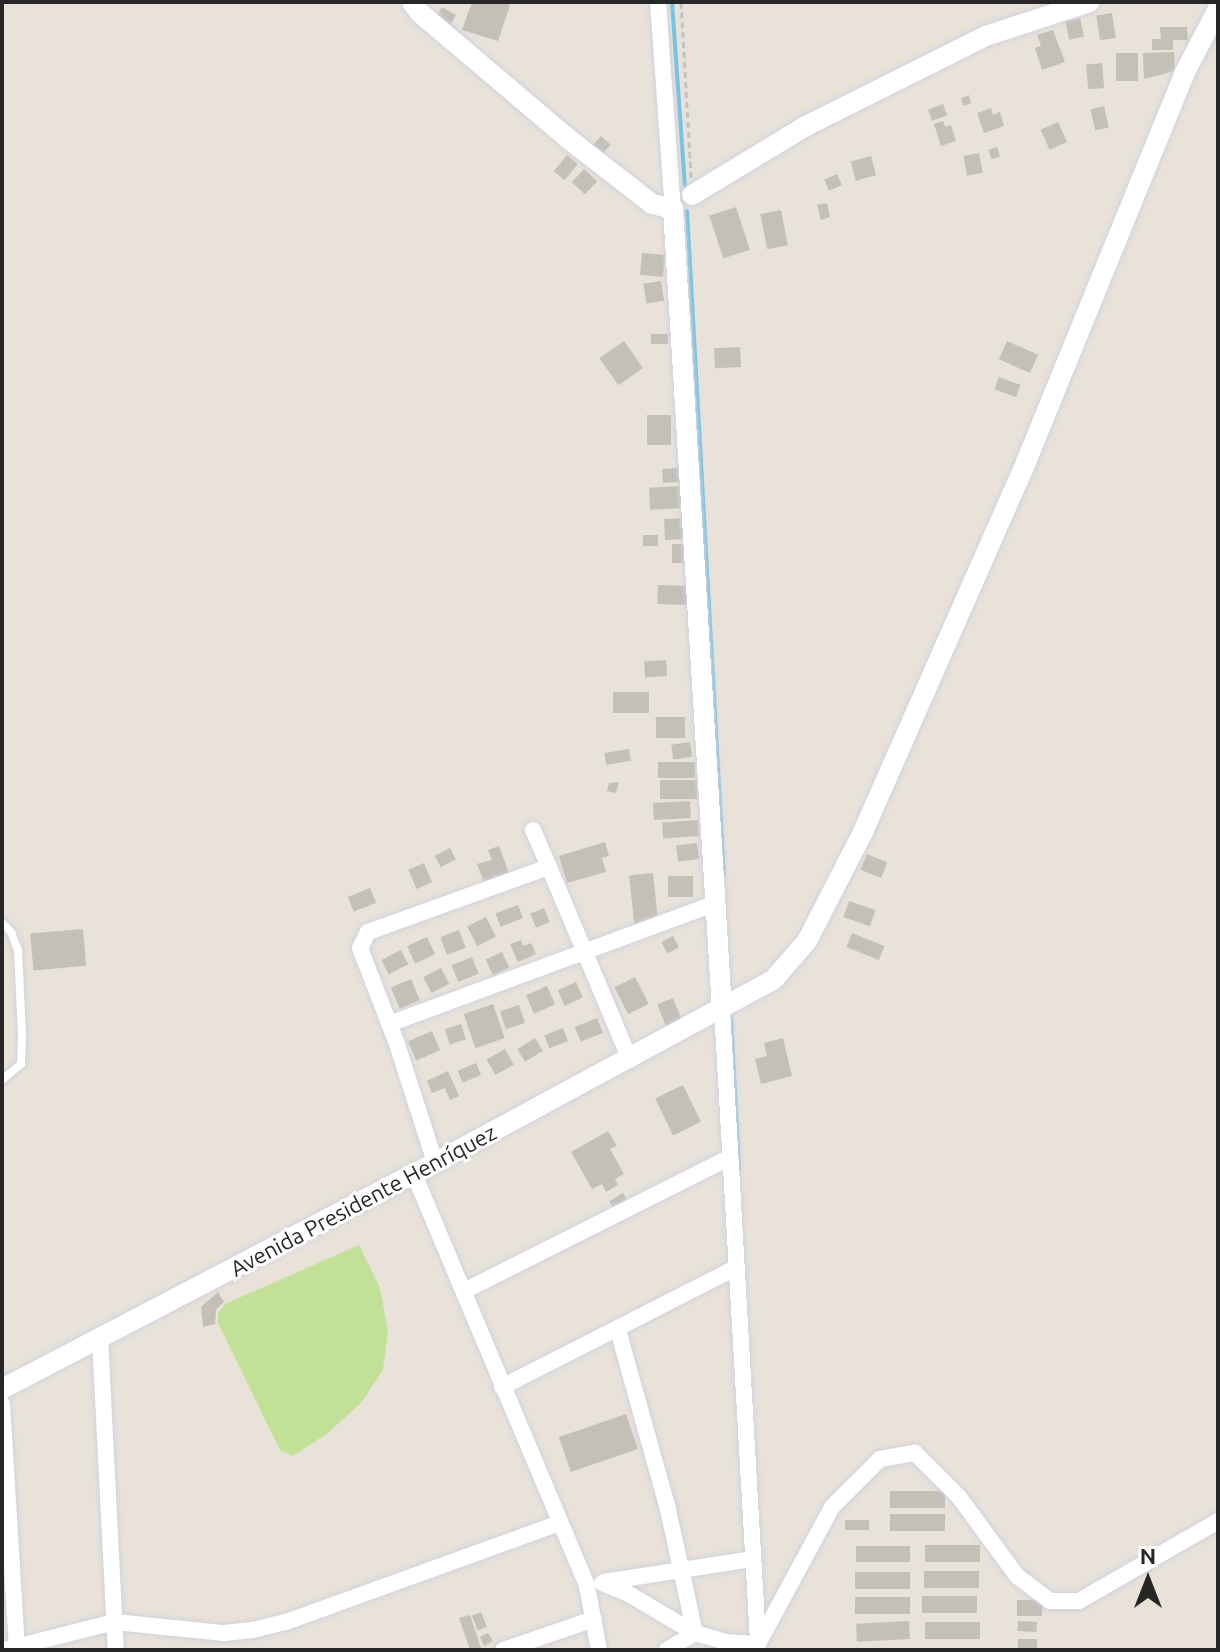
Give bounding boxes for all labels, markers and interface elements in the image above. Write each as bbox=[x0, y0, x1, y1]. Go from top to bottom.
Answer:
street label: Avenida Presidente Henríquez bbox=[226, 1119, 500, 1281]
north arrow bbox=[1108, 1540, 1188, 1620]
text: N bbox=[1140, 1543, 1156, 1568]

